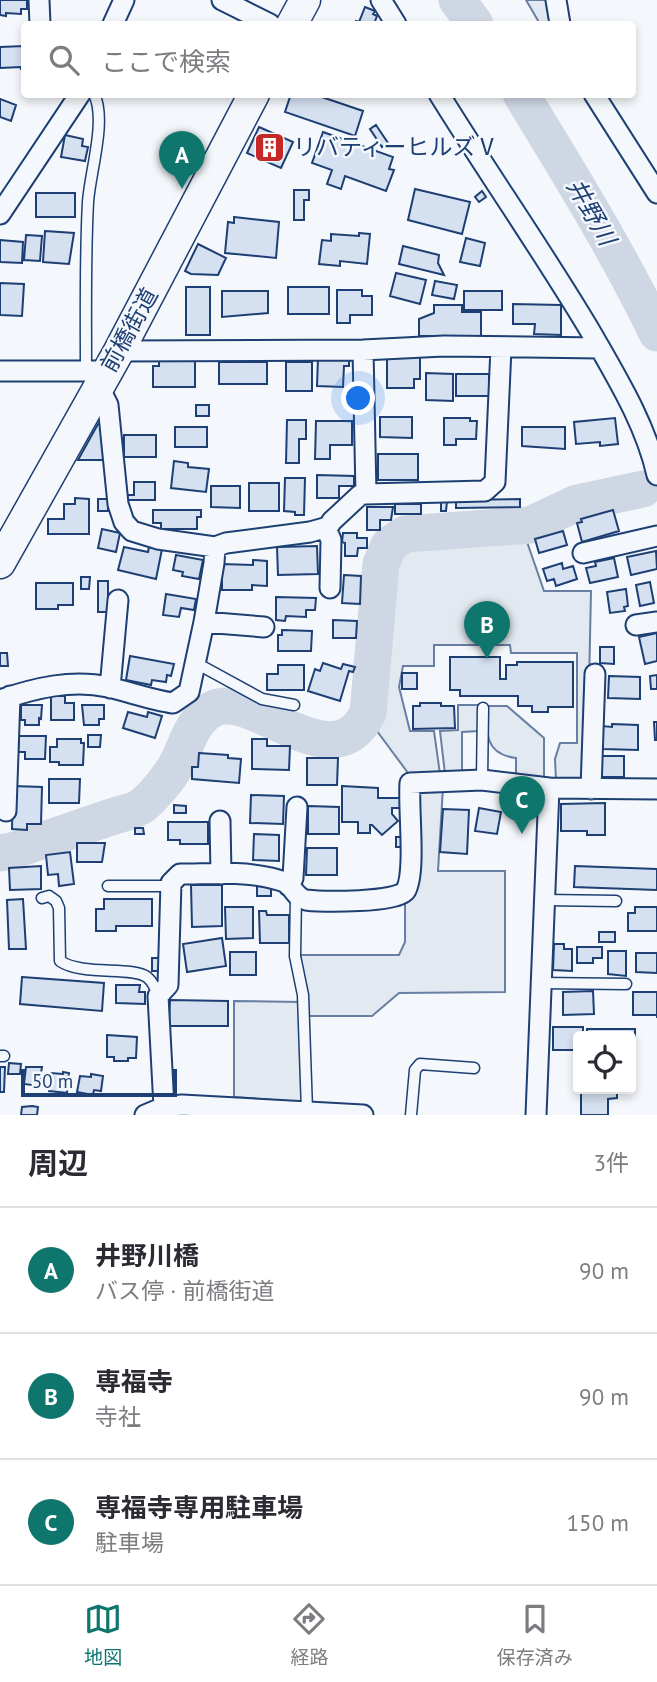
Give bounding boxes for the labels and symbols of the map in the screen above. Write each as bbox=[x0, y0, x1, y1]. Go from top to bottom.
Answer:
building icon: リバティーヒルズⅤ bbox=[253, 130, 287, 164]
pin: A bbox=[159, 131, 205, 189]
place label: リバティーヒルズⅤ bbox=[293, 132, 499, 161]
water label: 井野川 bbox=[560, 173, 624, 253]
street label: 前橋街道 bbox=[94, 282, 164, 377]
your location bbox=[341, 381, 375, 415]
pin: B bbox=[464, 601, 510, 659]
pin: C bbox=[499, 776, 545, 834]
scale bar bbox=[21, 1066, 177, 1098]

